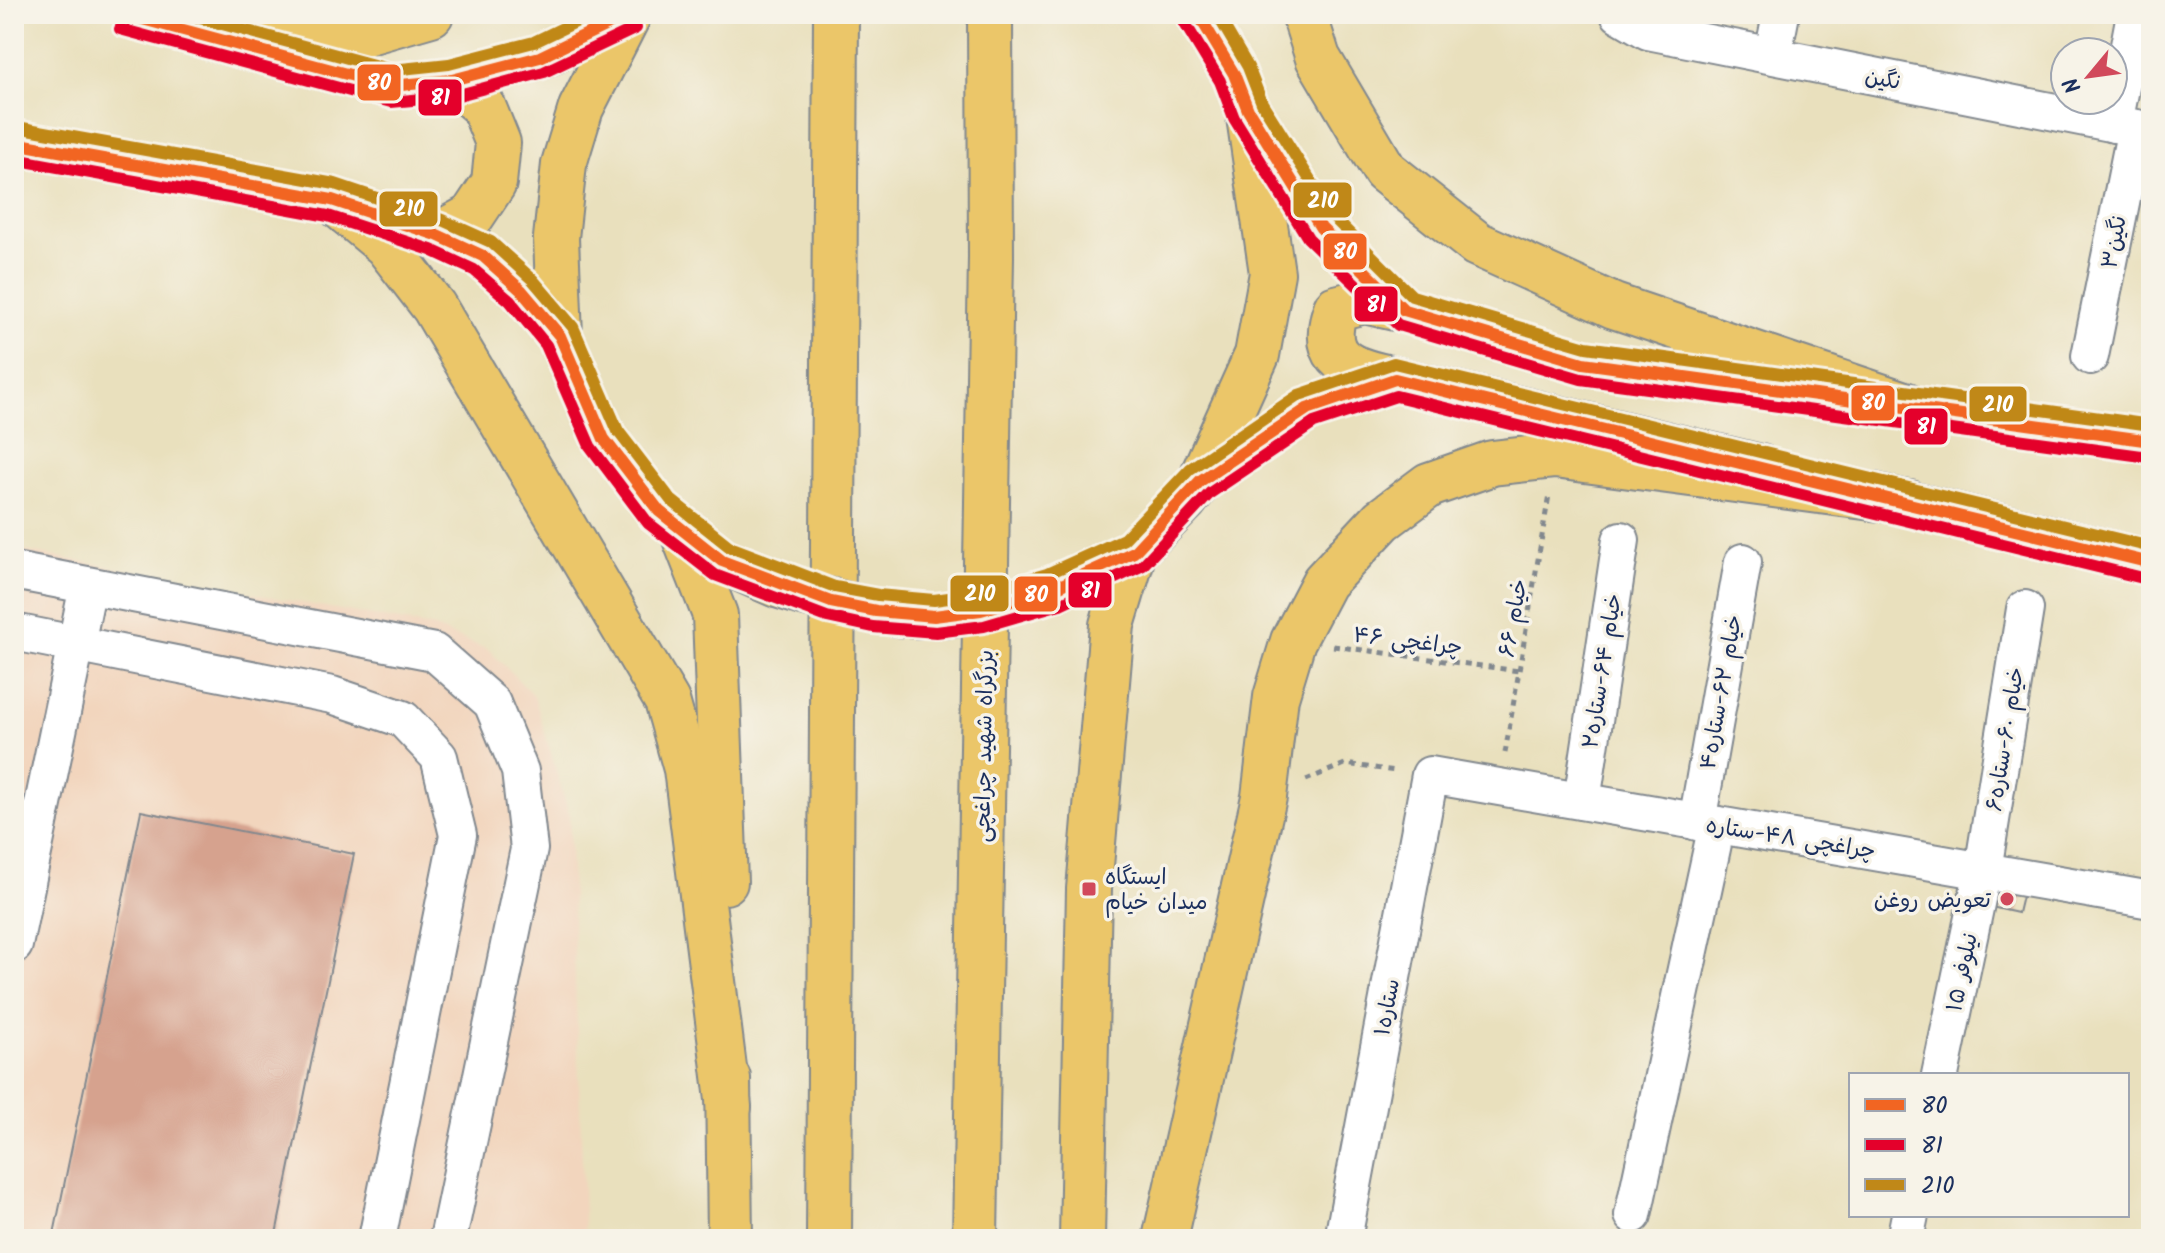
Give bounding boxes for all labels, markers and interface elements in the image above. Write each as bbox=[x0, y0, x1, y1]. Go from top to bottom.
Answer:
north arrow bbox=[2049, 36, 2129, 116]
street label: نگین bbox=[1862, 60, 1903, 101]
line badge: 80 bbox=[356, 63, 402, 102]
text: 80 bbox=[367, 67, 392, 102]
text: N bbox=[2055, 70, 2092, 99]
line badge: 81 bbox=[417, 78, 463, 117]
text: 81 bbox=[430, 82, 450, 117]
line badge: 210 bbox=[1292, 181, 1353, 219]
text: 210 bbox=[1308, 185, 1339, 220]
line badge: 210 bbox=[378, 190, 439, 228]
text: 210 bbox=[394, 193, 425, 228]
street label: نگین۳ bbox=[2093, 213, 2138, 272]
line badge: 80 bbox=[1322, 232, 1368, 271]
text: 80 bbox=[1333, 236, 1358, 271]
line badge: 81 bbox=[1353, 285, 1399, 323]
text: 81 bbox=[1366, 289, 1386, 324]
line badge: 80 bbox=[1850, 384, 1896, 422]
line badge: 210 bbox=[1968, 385, 2028, 423]
text: 80 bbox=[1861, 387, 1886, 422]
text: 210 bbox=[1983, 389, 2014, 424]
line badge: 81 bbox=[1903, 407, 1949, 446]
text: 81 bbox=[1916, 411, 1936, 446]
line badge: 81 bbox=[1067, 571, 1113, 609]
line badge: 210 bbox=[949, 574, 1010, 613]
line badge: 80 bbox=[1013, 575, 1059, 613]
text: 81 bbox=[1080, 575, 1100, 610]
street label: خیام ۶۶ bbox=[1490, 576, 1539, 660]
text: 210 bbox=[965, 578, 996, 613]
text: 80 bbox=[1024, 579, 1049, 614]
street label: خیام ۶۴-ستاره۲ bbox=[1574, 591, 1633, 751]
street label: خیام ۶۲-ستاره۴ bbox=[1692, 612, 1753, 773]
street label: چراغچی ۴۶ bbox=[1351, 618, 1464, 667]
street label: بزرگراه شهید چراغچی bbox=[966, 649, 1005, 843]
street label: خیام ۶۰-ستاره۶ bbox=[1978, 665, 2035, 814]
street label: چراغچی ۴۸-ستاره bbox=[1703, 809, 1878, 870]
place label: ایستگاه میدان خیام bbox=[1105, 861, 1208, 921]
marker: ایستگاه میدان خیام bbox=[1080, 880, 1098, 898]
place label: تعویض روغن bbox=[1874, 884, 1992, 919]
marker: تعویض روغن bbox=[1998, 890, 2016, 908]
street label: نیلوفر ۱۵ bbox=[1938, 930, 1989, 1015]
street label: ستاره۱ bbox=[1366, 976, 1411, 1039]
legend bbox=[1849, 1073, 2129, 1217]
text: 80 bbox=[1921, 1087, 1947, 1126]
text: 81 bbox=[1921, 1127, 1943, 1166]
text: 210 bbox=[1921, 1167, 1954, 1206]

